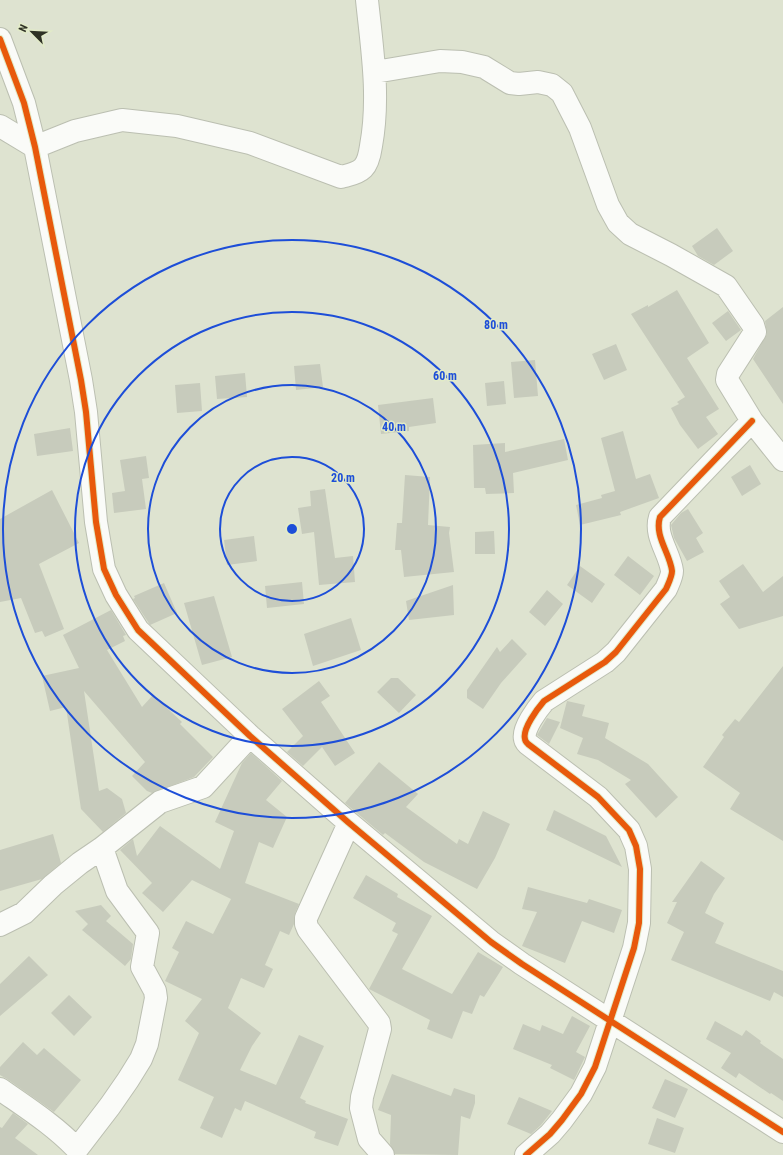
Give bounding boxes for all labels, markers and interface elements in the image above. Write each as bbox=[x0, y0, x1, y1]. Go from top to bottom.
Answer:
north arrow bbox=[12, 12, 52, 52]
text: N bbox=[16, 22, 31, 34]
text: 80 m bbox=[484, 318, 508, 332]
text: 60 m bbox=[433, 369, 457, 383]
text: 40 m bbox=[382, 420, 406, 434]
text: 20 m bbox=[331, 471, 355, 485]
centre of rings bbox=[285, 522, 299, 536]

